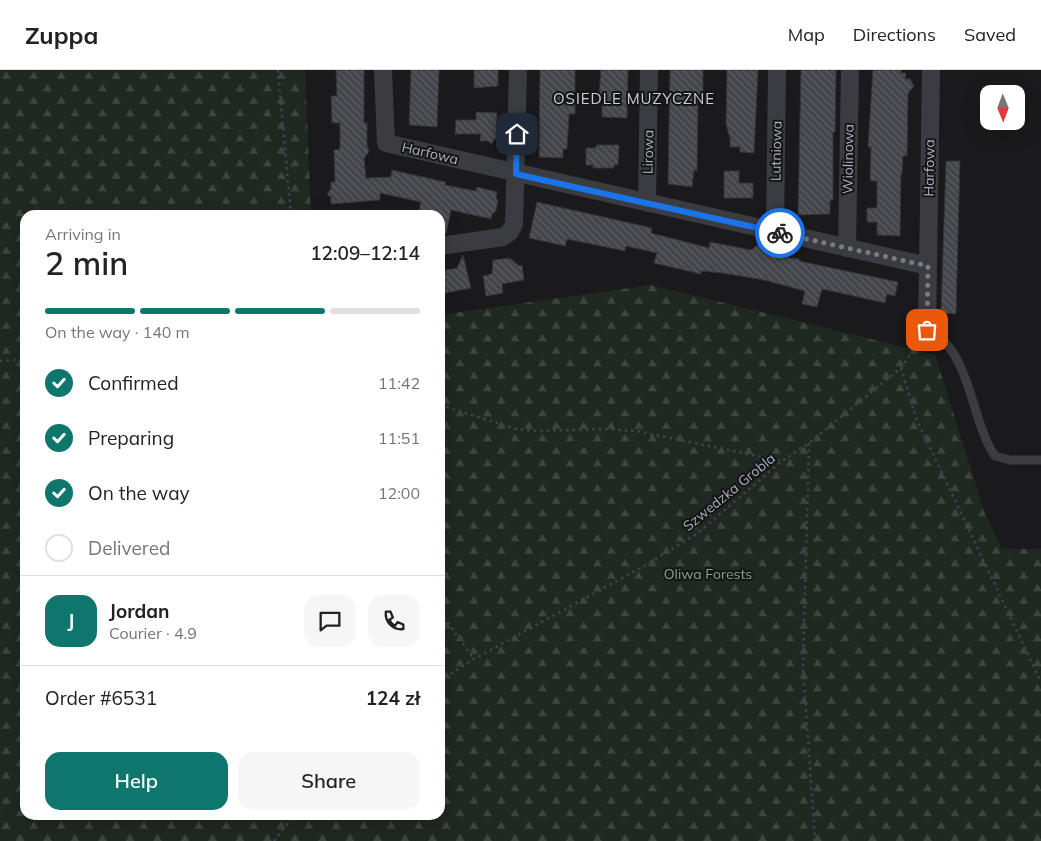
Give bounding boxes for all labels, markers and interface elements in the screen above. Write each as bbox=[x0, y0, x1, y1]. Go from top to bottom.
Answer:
text: Zuppa bbox=[25, 20, 98, 50]
text: Map bbox=[788, 23, 825, 46]
text: Directions bbox=[853, 23, 936, 46]
text: Saved bbox=[964, 23, 1016, 46]
north arrow bbox=[980, 85, 1025, 130]
map controls bbox=[980, 85, 1025, 130]
district label: OSIEDLE MUZYCZNE bbox=[553, 89, 715, 108]
pin bbox=[496, 113, 538, 155]
icon: home bbox=[503, 120, 531, 148]
street label: Lutniowa bbox=[766, 121, 786, 181]
street label: Wiolinowa bbox=[838, 124, 858, 194]
street label: Lirowa bbox=[639, 130, 657, 174]
street label: Harfowa bbox=[400, 138, 460, 168]
street label: Harfowa bbox=[920, 139, 938, 197]
courier bbox=[755, 208, 805, 258]
icon: bike bbox=[766, 219, 794, 247]
text: Arriving in bbox=[45, 224, 121, 244]
text: 12:09–12:14 bbox=[310, 241, 420, 265]
text: 2 min bbox=[45, 243, 128, 283]
pin bbox=[906, 309, 948, 351]
icon: bag bbox=[913, 316, 941, 344]
text: On the way · 140 m bbox=[45, 322, 190, 342]
icon: check bbox=[45, 369, 73, 397]
text: Confirmed bbox=[88, 371, 179, 395]
text: 11:42 bbox=[378, 373, 420, 393]
icon: check bbox=[45, 424, 73, 452]
text: Preparing bbox=[88, 426, 174, 450]
text: 11:51 bbox=[378, 428, 420, 448]
street label: Szwedzka Grobla bbox=[679, 449, 779, 535]
icon: check bbox=[45, 479, 73, 507]
text: On the way bbox=[88, 481, 190, 505]
text: 12:00 bbox=[378, 483, 420, 503]
text: Delivered bbox=[88, 536, 170, 560]
park label: Oliwa Forests bbox=[664, 565, 752, 583]
button: chat bbox=[304, 595, 356, 647]
button: phone bbox=[368, 595, 420, 647]
text: Jordan bbox=[109, 599, 169, 623]
text: J bbox=[68, 609, 74, 633]
text: Courier · 4.9 bbox=[109, 623, 197, 643]
text: Order #6531 bbox=[45, 686, 157, 710]
text: 124 zł bbox=[366, 686, 420, 710]
button: Help bbox=[45, 752, 228, 810]
button: Share bbox=[238, 752, 420, 810]

